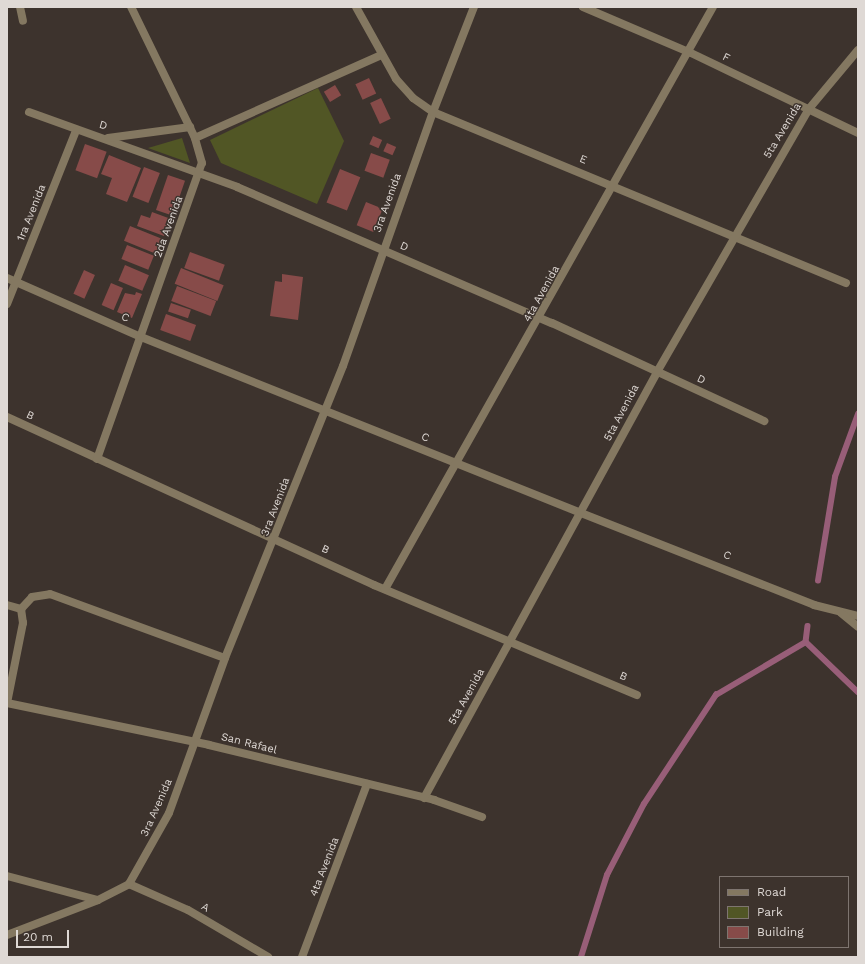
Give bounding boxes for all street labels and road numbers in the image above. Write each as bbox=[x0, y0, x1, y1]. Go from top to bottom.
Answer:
street label: F bbox=[720, 51, 732, 65]
street label: 5ta Avenida bbox=[761, 101, 805, 161]
street label: D bbox=[97, 119, 109, 133]
street label: E bbox=[577, 153, 589, 167]
street label: 3ra Avenida bbox=[371, 171, 405, 235]
street label: 1ra Avenida bbox=[15, 183, 49, 243]
street label: 2da Avenida bbox=[152, 194, 186, 260]
street label: D bbox=[398, 239, 410, 255]
street label: 4ta Avenida bbox=[521, 263, 563, 325]
street label: C bbox=[119, 310, 131, 326]
street label: D bbox=[695, 372, 707, 388]
street label: 5ta Avenida bbox=[601, 382, 643, 444]
street label: B bbox=[24, 409, 36, 423]
street label: C bbox=[419, 430, 431, 446]
street label: 3ra Avenida bbox=[259, 475, 293, 539]
street label: B bbox=[319, 543, 331, 557]
street label: C bbox=[721, 548, 733, 564]
street label: 5ta Avenida bbox=[446, 666, 488, 728]
street label: B bbox=[617, 670, 629, 684]
street label: San Rafael bbox=[220, 731, 278, 757]
street label: 3ra Avenida bbox=[138, 777, 176, 839]
street label: 4ta Avenida bbox=[308, 835, 342, 899]
street label: A bbox=[199, 900, 211, 916]

